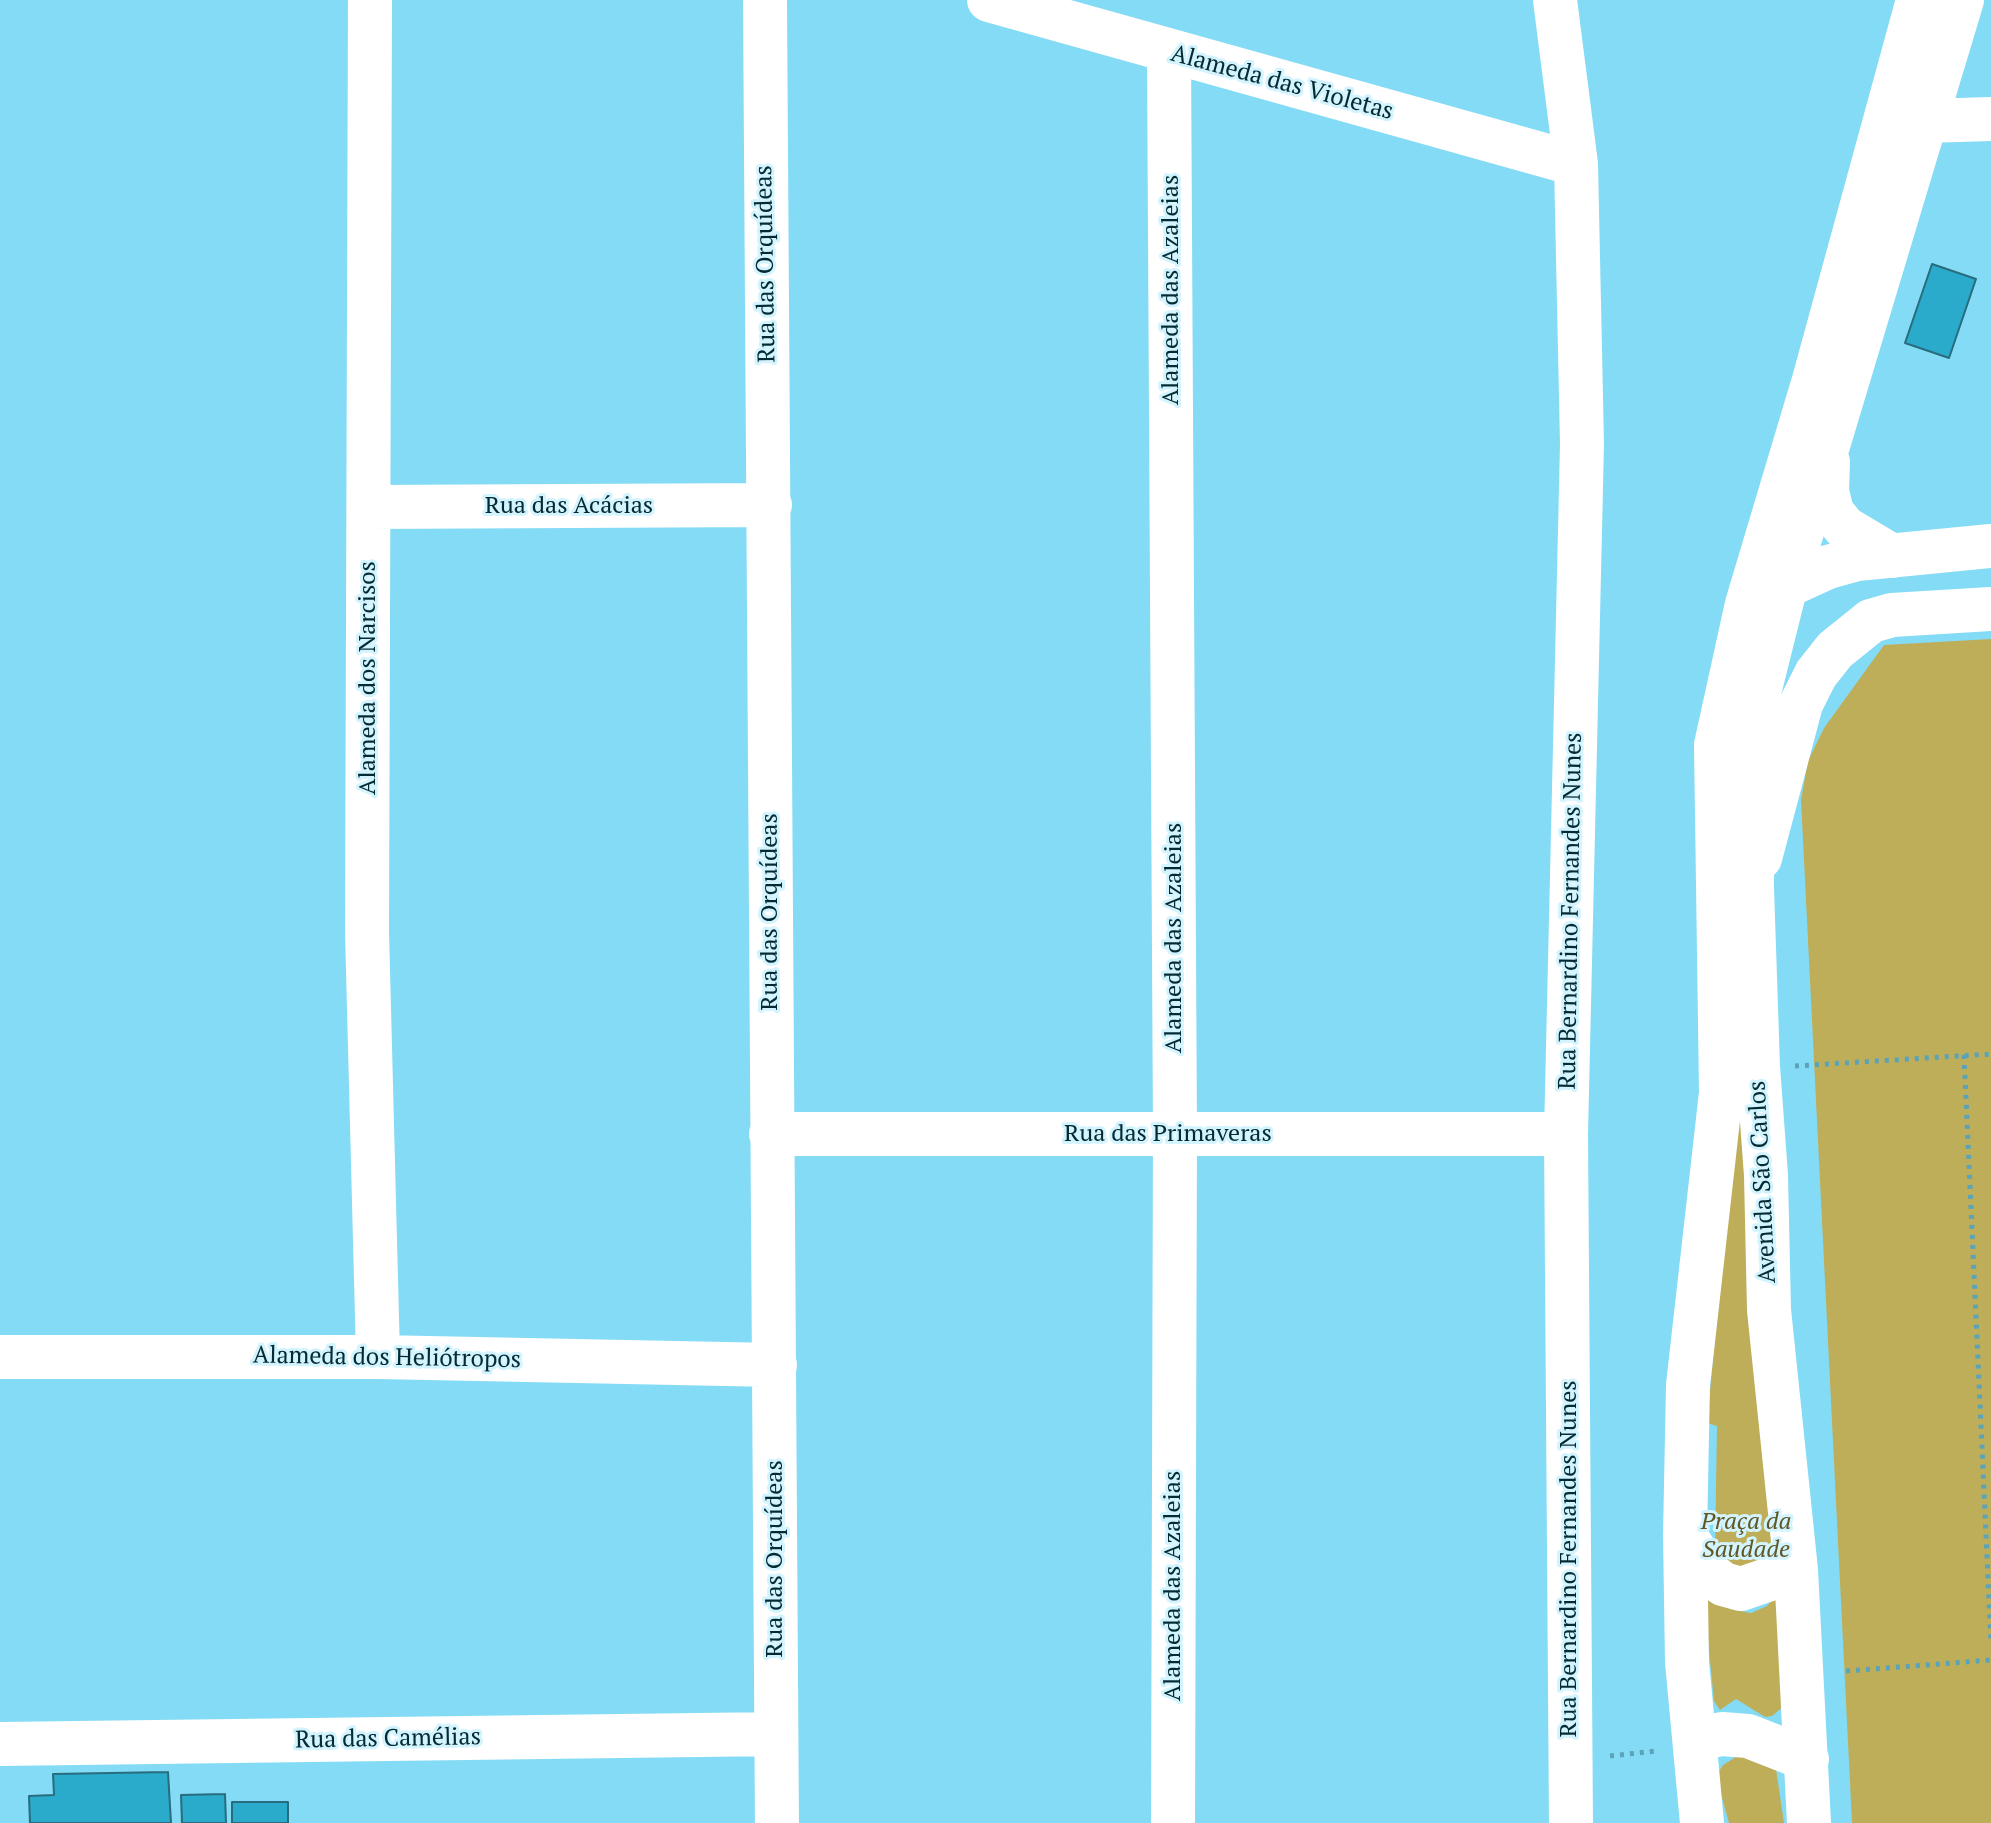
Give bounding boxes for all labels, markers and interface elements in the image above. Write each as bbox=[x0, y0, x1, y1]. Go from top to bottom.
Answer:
street label: Alameda das Violetas bbox=[1168, 39, 1396, 127]
street label: Rua das Orquídeas bbox=[750, 165, 782, 363]
street label: Alameda das Azaleias bbox=[1157, 175, 1185, 405]
street label: Rua das Acácias bbox=[485, 492, 653, 520]
street label: Alameda dos Narcisos bbox=[354, 561, 382, 795]
street label: Rua Bernardino Fernandes Nunes bbox=[1553, 732, 1589, 1090]
street label: Rua das Orquídeas bbox=[756, 813, 784, 1011]
street label: Alameda das Azaleias bbox=[1160, 823, 1188, 1053]
street label: Avenida São Carlos bbox=[1743, 1080, 1783, 1284]
street label: Rua das Primaveras bbox=[1064, 1120, 1272, 1148]
street label: Alameda dos Heliótropos bbox=[253, 1341, 521, 1375]
street label: Rua Bernardino Fernandes Nunes bbox=[1555, 1380, 1583, 1738]
street label: Rua das Orquídeas bbox=[761, 1460, 789, 1658]
street label: Alameda das Azaleias bbox=[1159, 1471, 1187, 1701]
park label: Praça da Saudade bbox=[1701, 1508, 1791, 1564]
street label: Rua das Camélias bbox=[295, 1723, 481, 1755]

